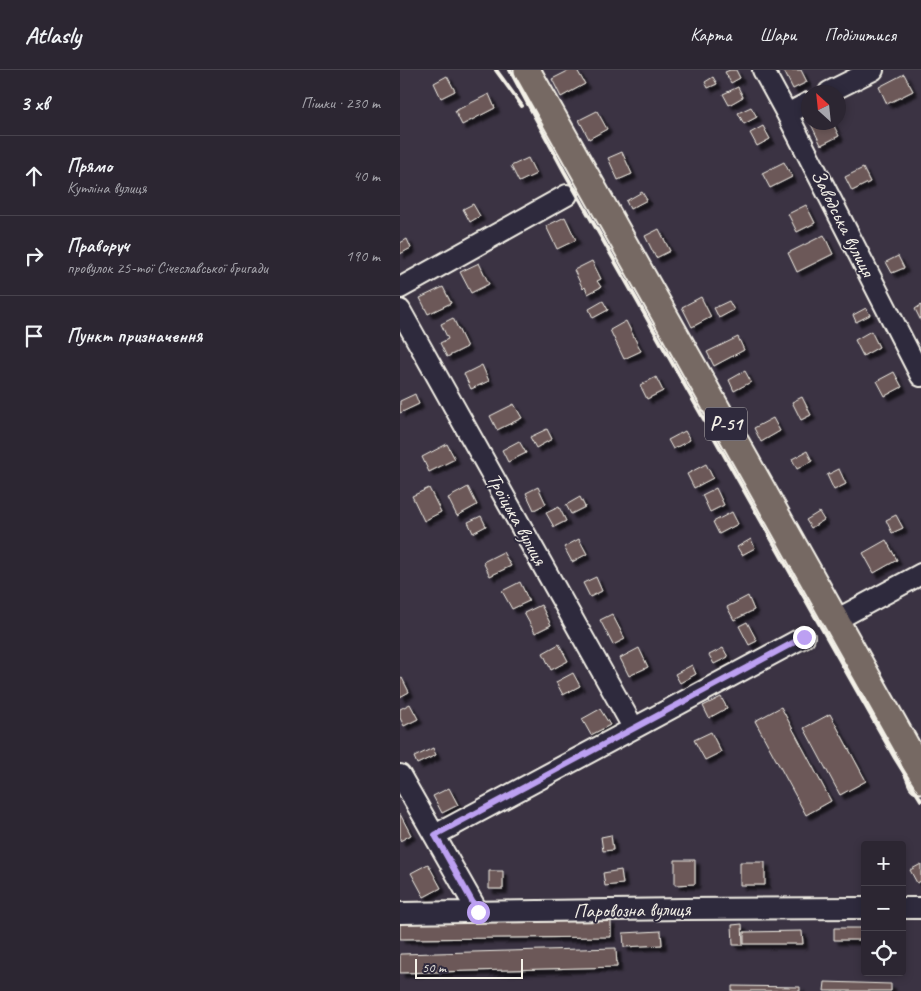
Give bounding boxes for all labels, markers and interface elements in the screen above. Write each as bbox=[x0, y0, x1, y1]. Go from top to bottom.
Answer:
text: Atlasly bbox=[25, 20, 81, 50]
text: Карта bbox=[690, 24, 731, 46]
text: Шари bbox=[759, 24, 796, 46]
text: Поділитися bbox=[824, 24, 896, 46]
north arrow bbox=[801, 85, 846, 130]
text: 3 хв bbox=[20, 90, 49, 116]
text: Пішки · 230 m bbox=[301, 93, 380, 113]
text: Прямо bbox=[67, 154, 112, 178]
icon: ahead bbox=[20, 162, 48, 190]
street label: Заводська вулиця bbox=[805, 165, 882, 283]
text: 40 m bbox=[353, 166, 380, 186]
text: Кутліна вулиця bbox=[67, 178, 147, 198]
text: Праворуч bbox=[67, 234, 129, 258]
icon: right bbox=[20, 242, 48, 270]
text: 190 m bbox=[346, 246, 380, 266]
text: провулок 25-тої Січеславської бригади bbox=[67, 258, 268, 278]
icon: arrive bbox=[20, 322, 48, 350]
text: Пункт призначення bbox=[67, 324, 202, 348]
road number: Р-51 bbox=[705, 408, 747, 440]
street label: Троїцька вулиця bbox=[481, 468, 553, 570]
route end bbox=[793, 626, 816, 649]
map controls bbox=[861, 841, 906, 976]
button: + bbox=[861, 841, 906, 886]
button: − bbox=[861, 886, 906, 931]
street label: Паровозна вулиця bbox=[573, 896, 692, 924]
route start bbox=[467, 901, 490, 924]
button: locate bbox=[861, 931, 906, 976]
scale bar bbox=[415, 956, 522, 979]
text: 50 m bbox=[422, 959, 446, 976]

